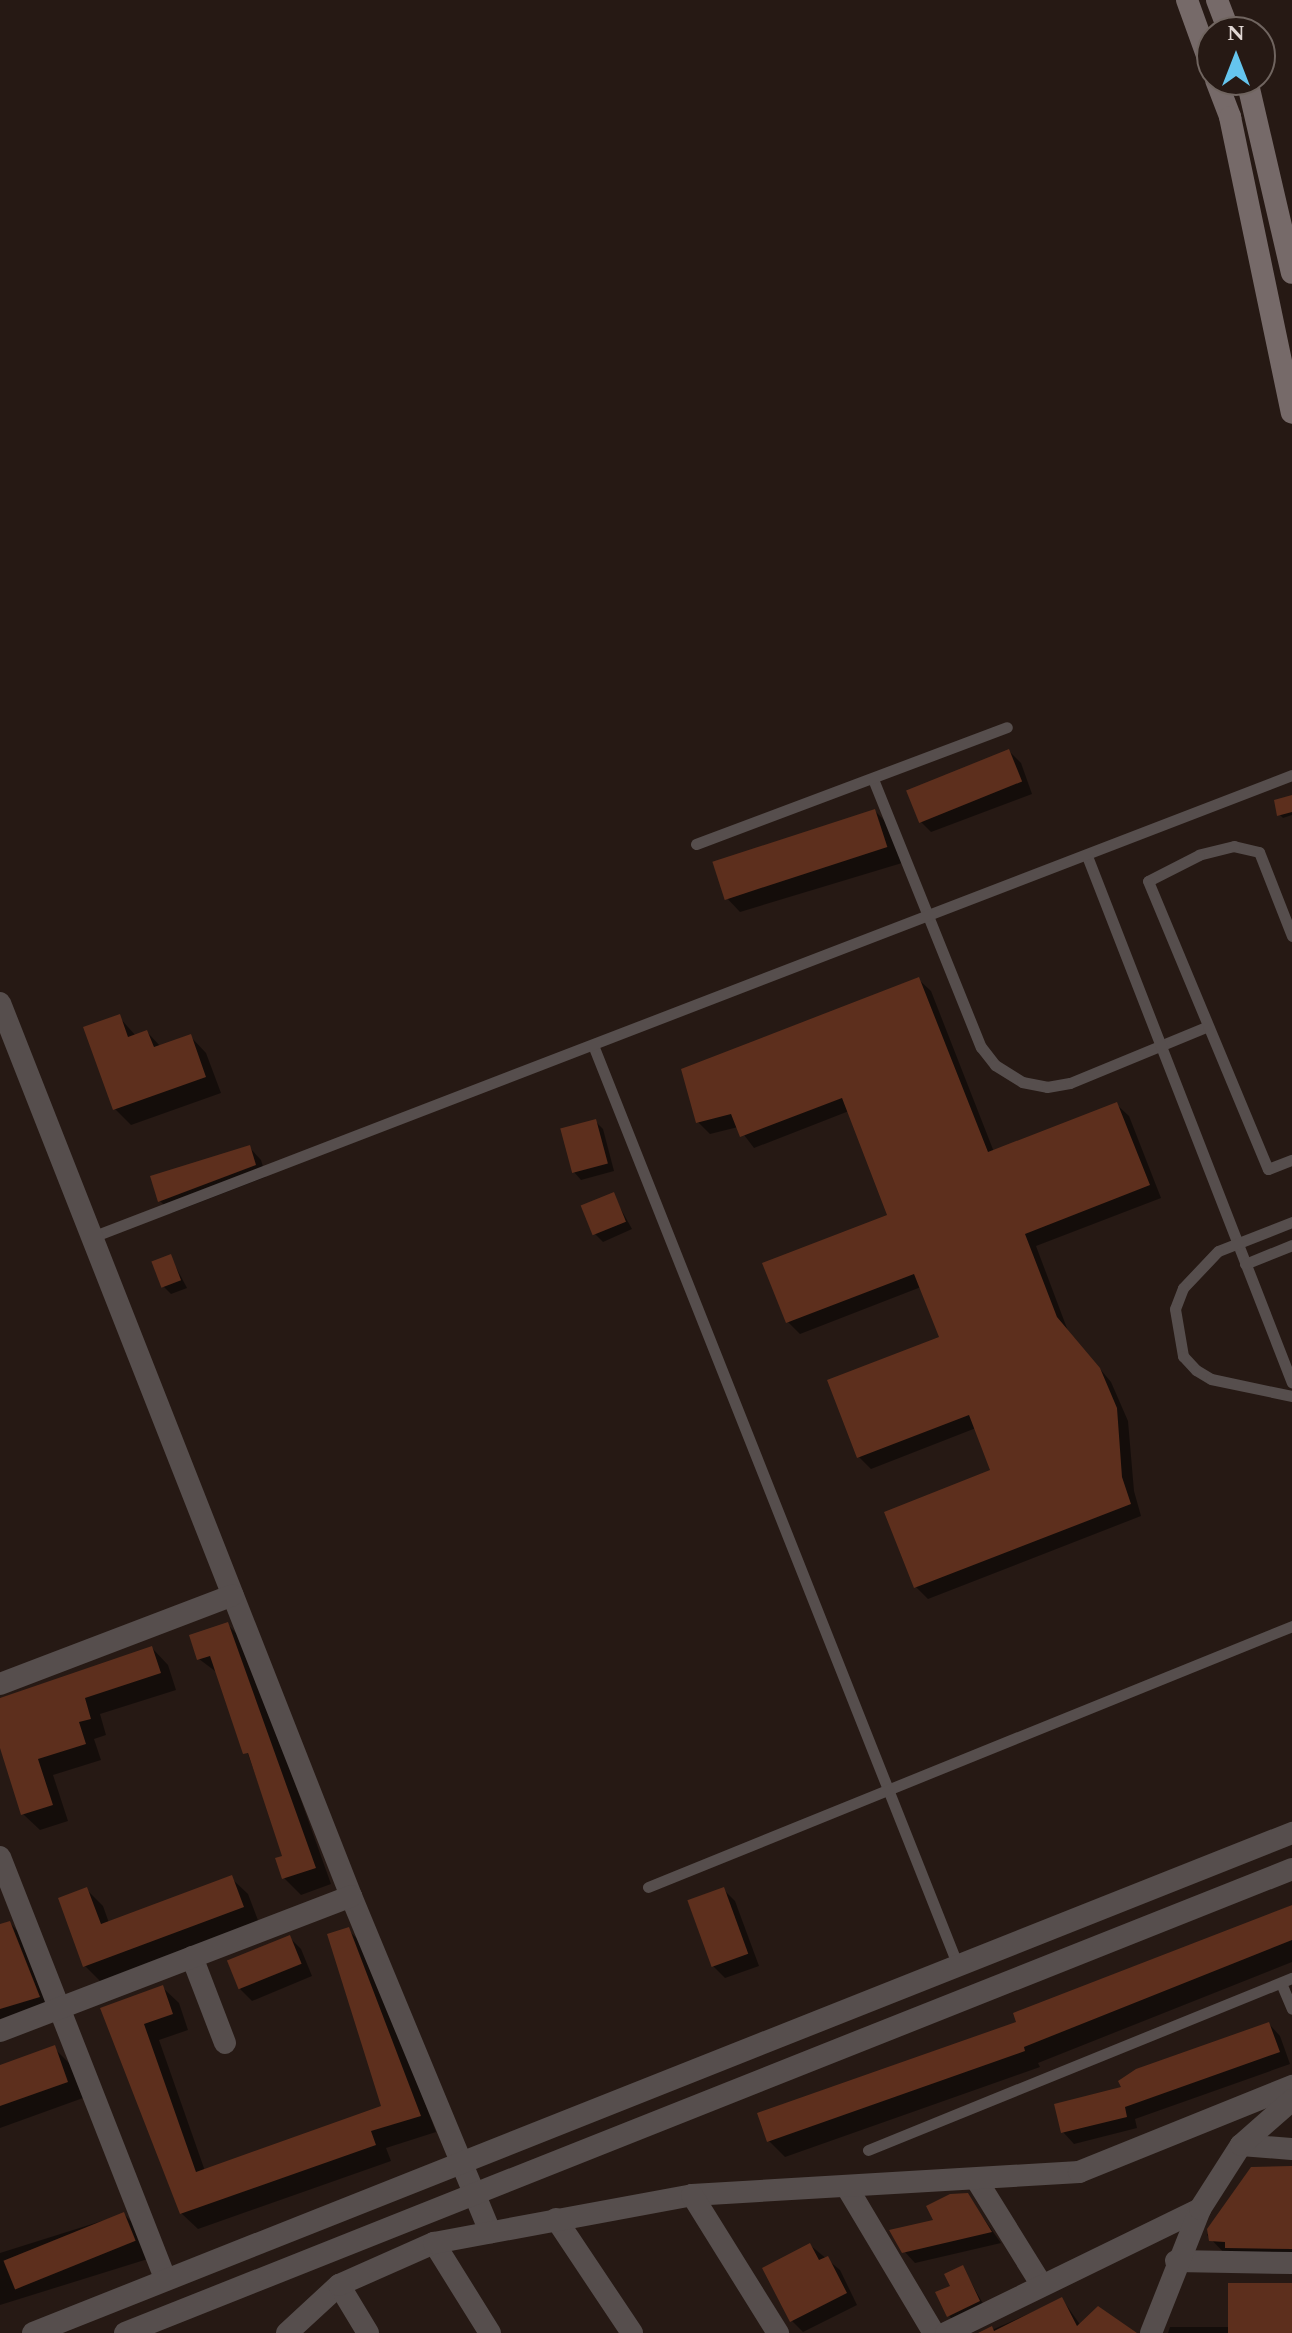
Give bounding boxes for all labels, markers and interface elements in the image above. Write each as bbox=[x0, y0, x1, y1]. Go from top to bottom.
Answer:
north arrow bbox=[1196, 16, 1276, 96]
text: N bbox=[1227, 17, 1245, 50]

